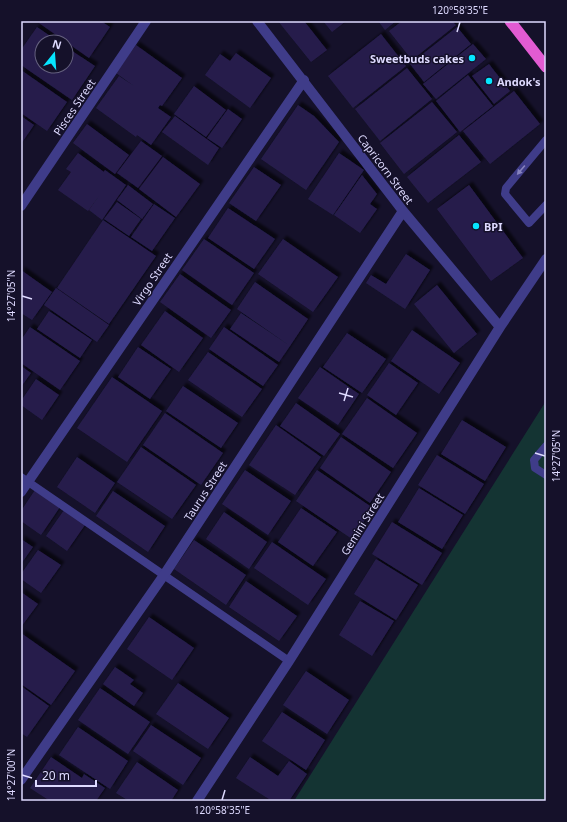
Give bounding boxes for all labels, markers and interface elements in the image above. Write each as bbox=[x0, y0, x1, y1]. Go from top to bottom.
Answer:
text: 120°58'35"E bbox=[432, 3, 488, 17]
north arrow bbox=[34, 34, 74, 74]
text: N bbox=[51, 35, 64, 52]
place label: Sweetbuds cakes bbox=[370, 51, 464, 66]
marker: Sweetbuds cakes bbox=[467, 53, 477, 63]
place label: Andok's bbox=[497, 74, 541, 89]
street label: Pisces Street bbox=[50, 76, 98, 138]
marker: Andok's bbox=[484, 76, 494, 86]
street label: Capricorn Street bbox=[355, 131, 417, 207]
one-way arrow bbox=[516, 165, 525, 175]
place label: BPI bbox=[484, 219, 502, 234]
marker: BPI bbox=[471, 221, 481, 231]
street label: Virgo Street bbox=[129, 250, 175, 308]
text: 14°27'05"N bbox=[4, 270, 18, 322]
text: 14°27'05"N bbox=[549, 430, 563, 482]
street label: Taurus Street bbox=[180, 458, 230, 524]
street label: Gemini Street bbox=[337, 490, 387, 558]
text: 14°27'00"N bbox=[4, 749, 18, 801]
scale bar bbox=[36, 762, 96, 788]
text: 20 m bbox=[42, 767, 70, 784]
text: 120°58'35"E bbox=[194, 803, 250, 817]

